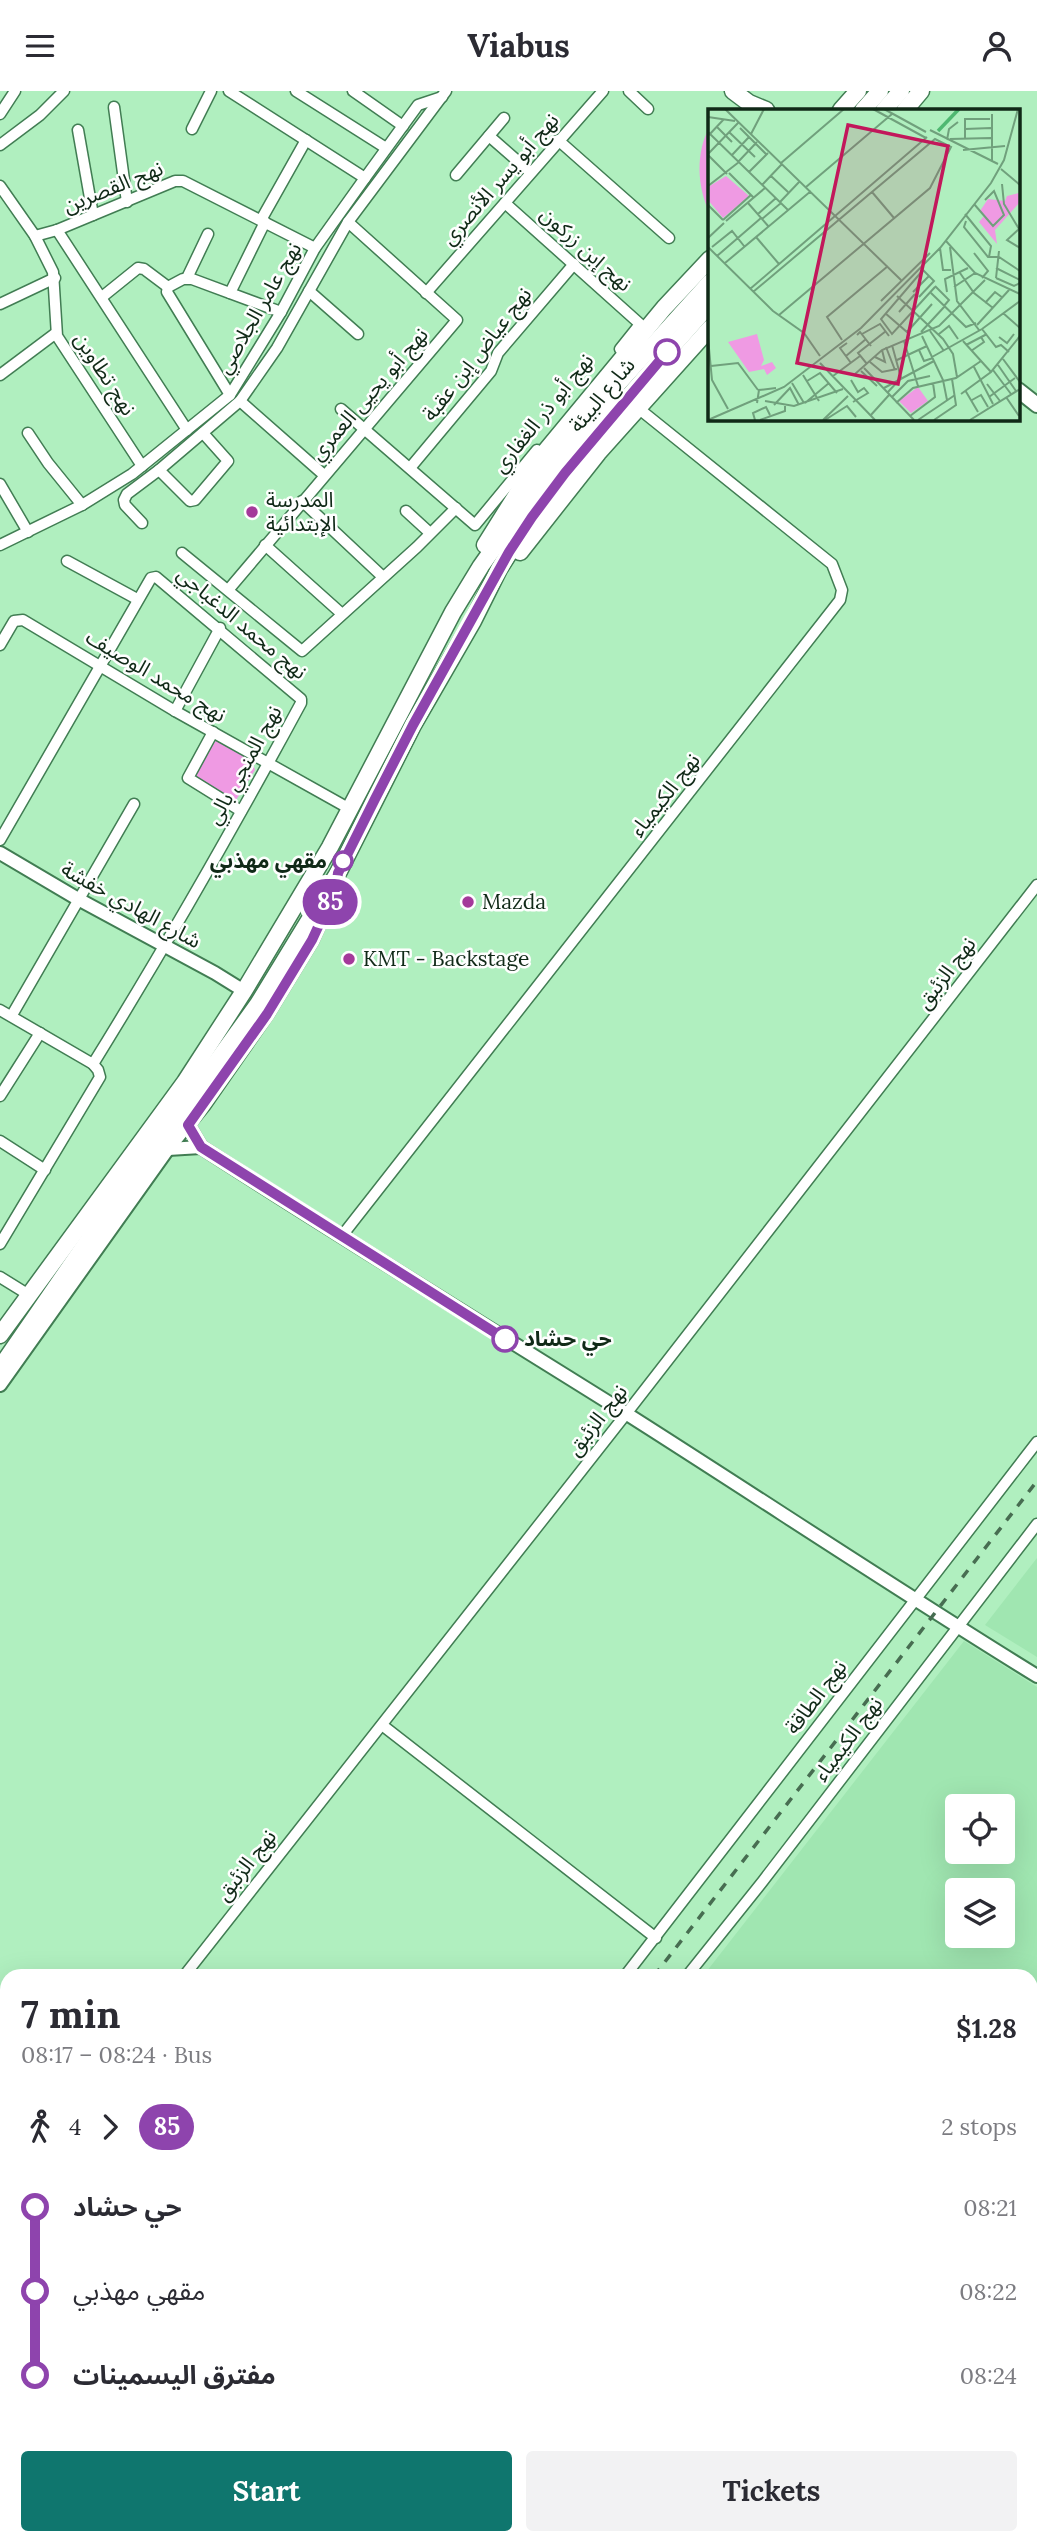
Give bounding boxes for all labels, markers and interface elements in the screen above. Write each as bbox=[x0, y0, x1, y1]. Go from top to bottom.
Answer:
text: Viabus bbox=[467, 25, 570, 66]
icon: menu bbox=[21, 27, 59, 65]
icon: person bbox=[978, 27, 1016, 65]
street label: نهج أبو يسر الأنصري bbox=[435, 107, 567, 252]
inset map bbox=[708, 109, 1020, 420]
street label: نهج القصرين bbox=[59, 154, 168, 221]
street label: نهج إبن زركون bbox=[533, 200, 638, 298]
street label: نهج عامر الجلاصي bbox=[210, 237, 310, 380]
street label: نهج عياض إبن عقبة bbox=[416, 281, 539, 427]
street label: نهج أبو يحيى العمري bbox=[303, 322, 436, 468]
street label: نهج تطاوين bbox=[67, 327, 142, 421]
unlabelled marker bbox=[654, 339, 680, 365]
street label: نهج أبو ذر الغفاري bbox=[486, 347, 601, 480]
street label: شارع البيئة bbox=[563, 352, 642, 439]
place label: المدرسة الإبتدائية bbox=[266, 486, 337, 537]
marker: المدرسة الإبتدائية bbox=[244, 504, 260, 520]
street label: نهج محمد الدغباجي bbox=[170, 560, 313, 687]
street label: نهج محمد الوصيف bbox=[80, 623, 231, 730]
street label: نهج المنجي بالي bbox=[200, 700, 290, 831]
street label: نهج الكيمياء bbox=[623, 747, 707, 843]
place label: مقهي مهذبي bbox=[210, 847, 327, 878]
marker: مقهي مهذبي bbox=[333, 851, 353, 871]
street label: شارع الهادي خفشة bbox=[55, 855, 206, 957]
line badge: 85 bbox=[298, 879, 362, 925]
text: 85 bbox=[317, 886, 343, 917]
place label: Mazda bbox=[482, 888, 546, 915]
marker: Mazda bbox=[460, 894, 476, 910]
street label: نهج الزئبق bbox=[910, 931, 983, 1015]
place label: KMT - Backstage bbox=[363, 945, 529, 972]
marker: KMT - Backstage bbox=[341, 951, 357, 967]
place label: حي حشاد bbox=[524, 1325, 612, 1356]
marker: حي حشاد bbox=[492, 1326, 518, 1352]
street label: نهج الزئبق bbox=[560, 1379, 634, 1462]
street label: نهج الطاقة bbox=[779, 1654, 854, 1741]
street label: نهج الكيمياء bbox=[807, 1691, 890, 1788]
map controls bbox=[945, 1794, 1015, 1948]
button: locate bbox=[945, 1794, 1015, 1864]
street label: نهج الزئبق bbox=[209, 1824, 283, 1907]
button: layers bbox=[945, 1878, 1015, 1948]
text: 7 min bbox=[21, 1990, 120, 2038]
text: $1.28 bbox=[956, 2012, 1017, 2045]
text: 08:17 – 08:24 · Bus bbox=[21, 2040, 212, 2069]
icon: walk bbox=[21, 2108, 59, 2146]
icon: forward bbox=[91, 2108, 129, 2146]
text: 85 bbox=[153, 2111, 180, 2142]
text: 4 bbox=[69, 2112, 81, 2141]
text: 2 stops bbox=[941, 2112, 1017, 2141]
text: حي حشاد bbox=[73, 2190, 182, 2223]
text: 08:21 bbox=[963, 2193, 1017, 2222]
text: مقهي مهذبي bbox=[73, 2274, 205, 2307]
text: 08:22 bbox=[959, 2277, 1017, 2306]
text: مفترق اليسمينات bbox=[73, 2358, 276, 2391]
text: 08:24 bbox=[960, 2361, 1017, 2390]
button: Start bbox=[21, 2451, 512, 2531]
button: Tickets bbox=[526, 2451, 1017, 2531]

